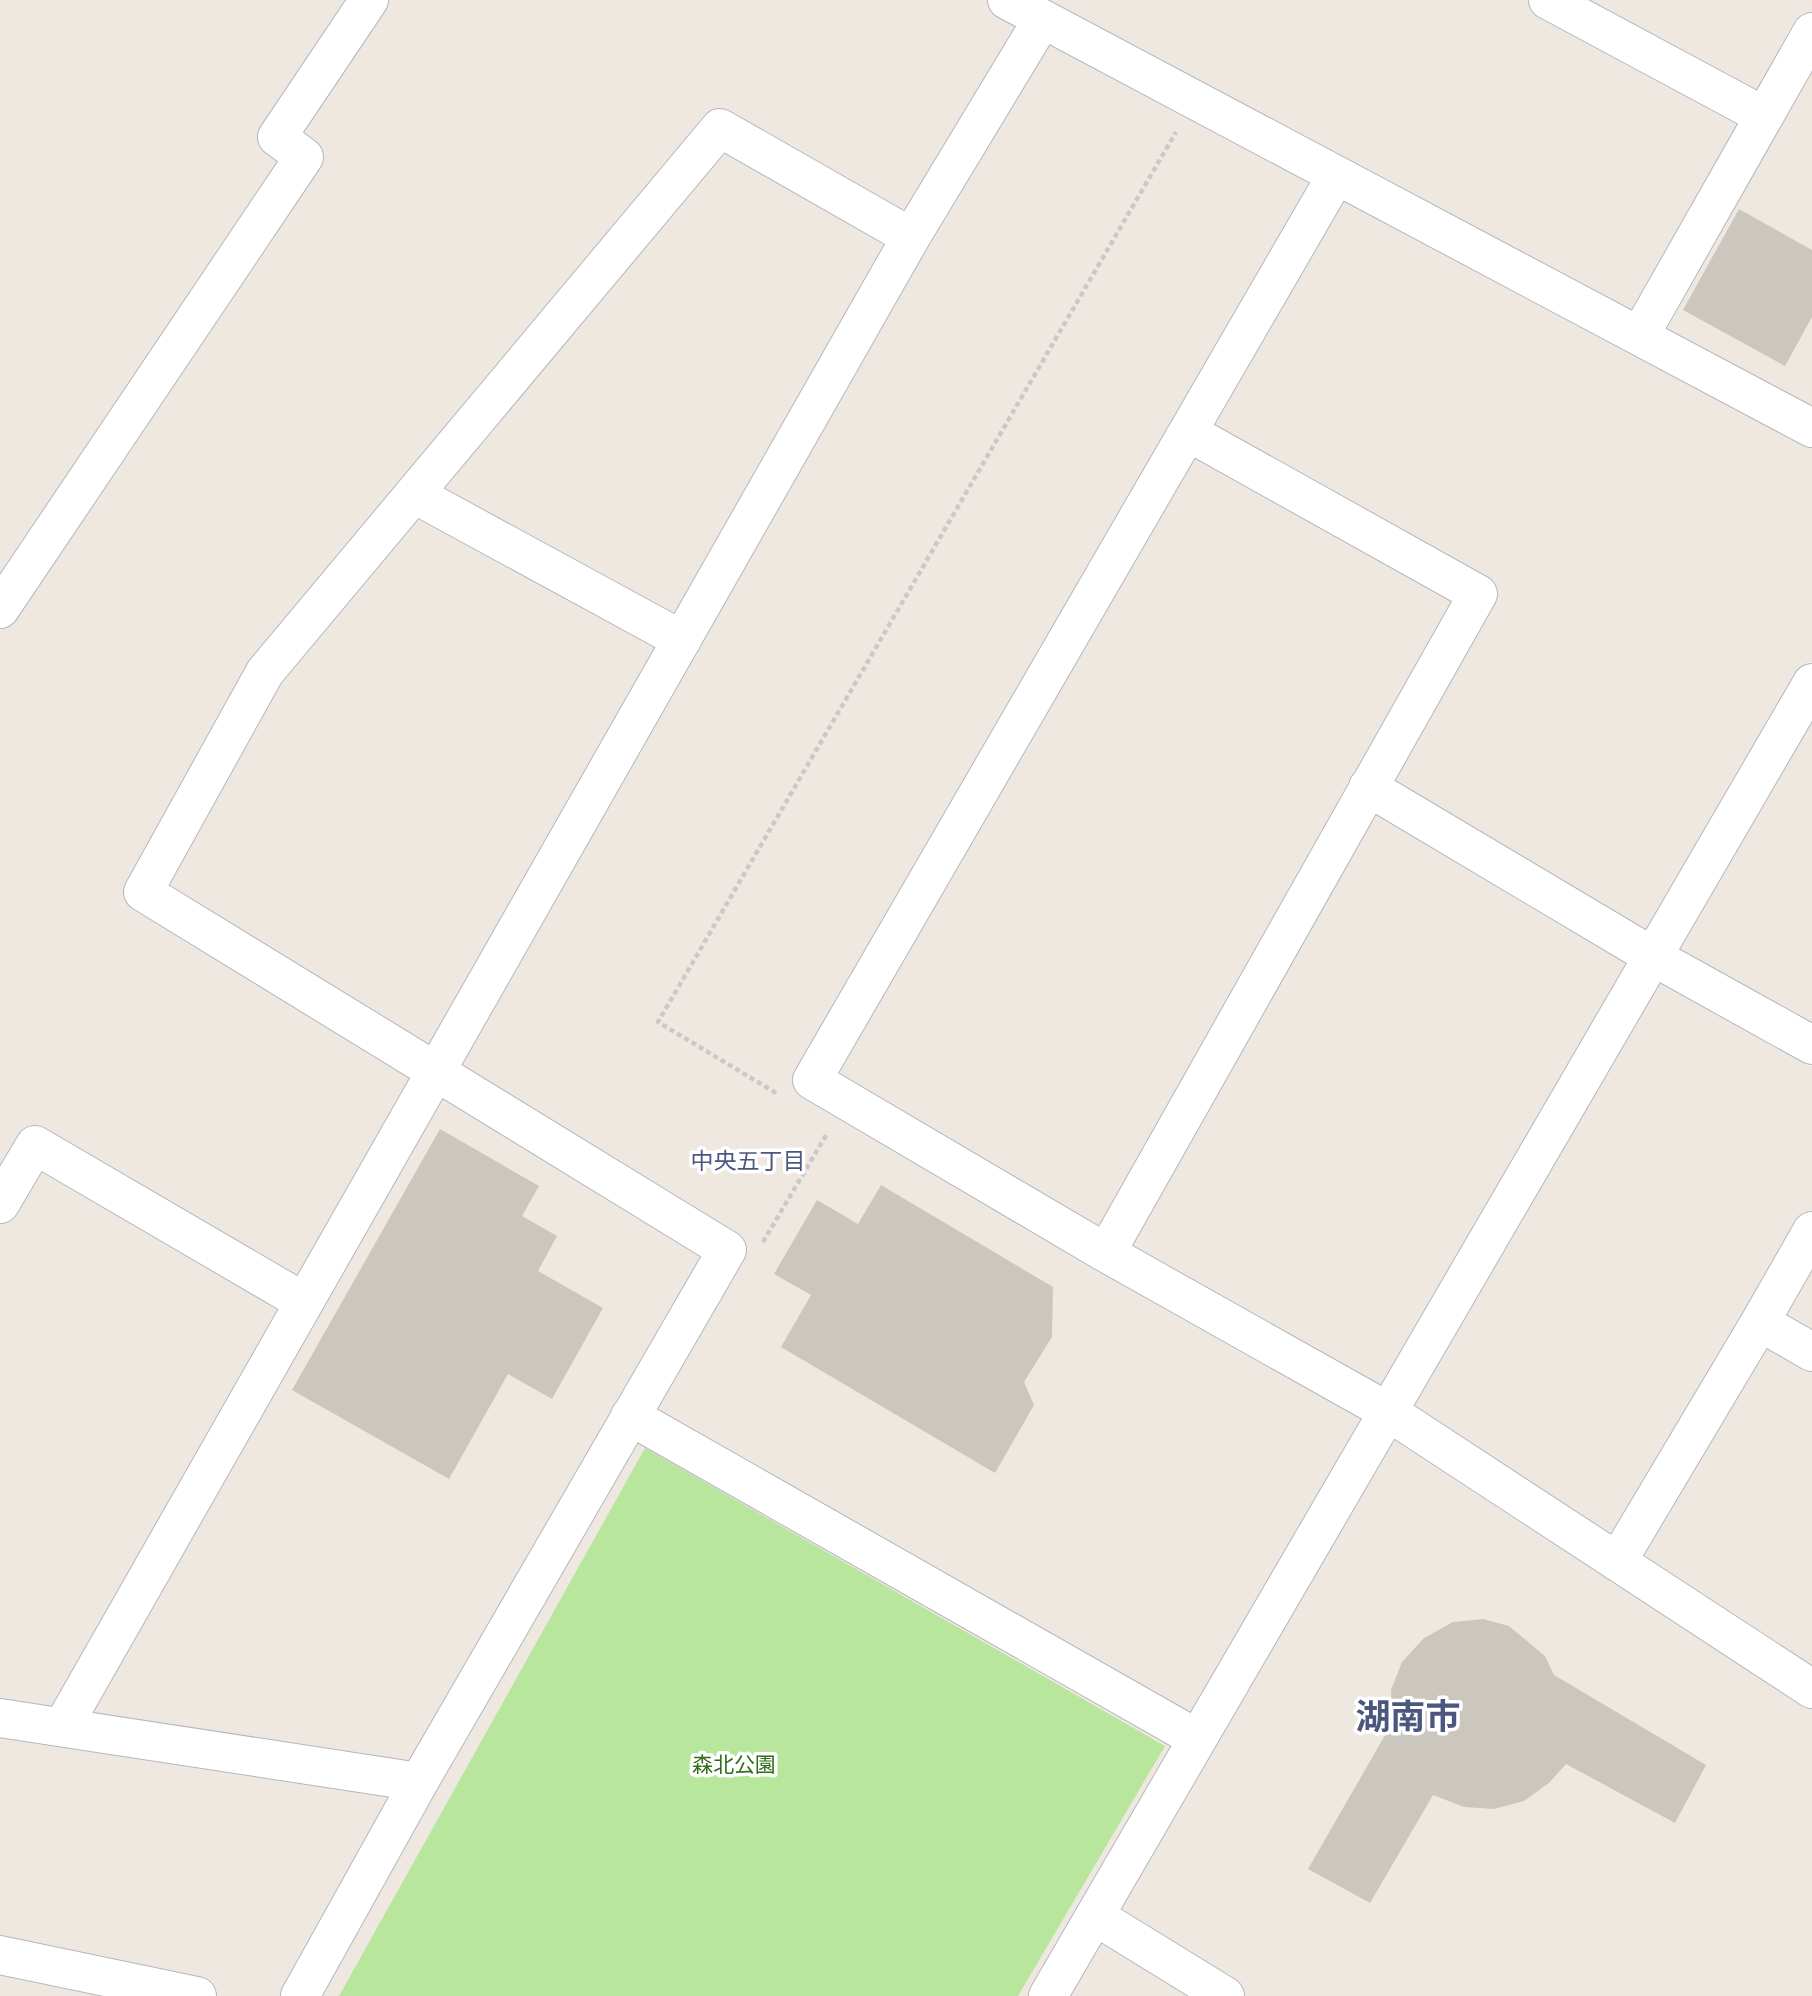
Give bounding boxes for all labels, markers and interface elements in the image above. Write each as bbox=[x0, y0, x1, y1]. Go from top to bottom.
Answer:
district label: 中央五丁目 bbox=[691, 1143, 806, 1178]
district label: 湖南市 bbox=[1355, 1689, 1461, 1743]
park label: 森北公園 bbox=[692, 1748, 776, 1780]

